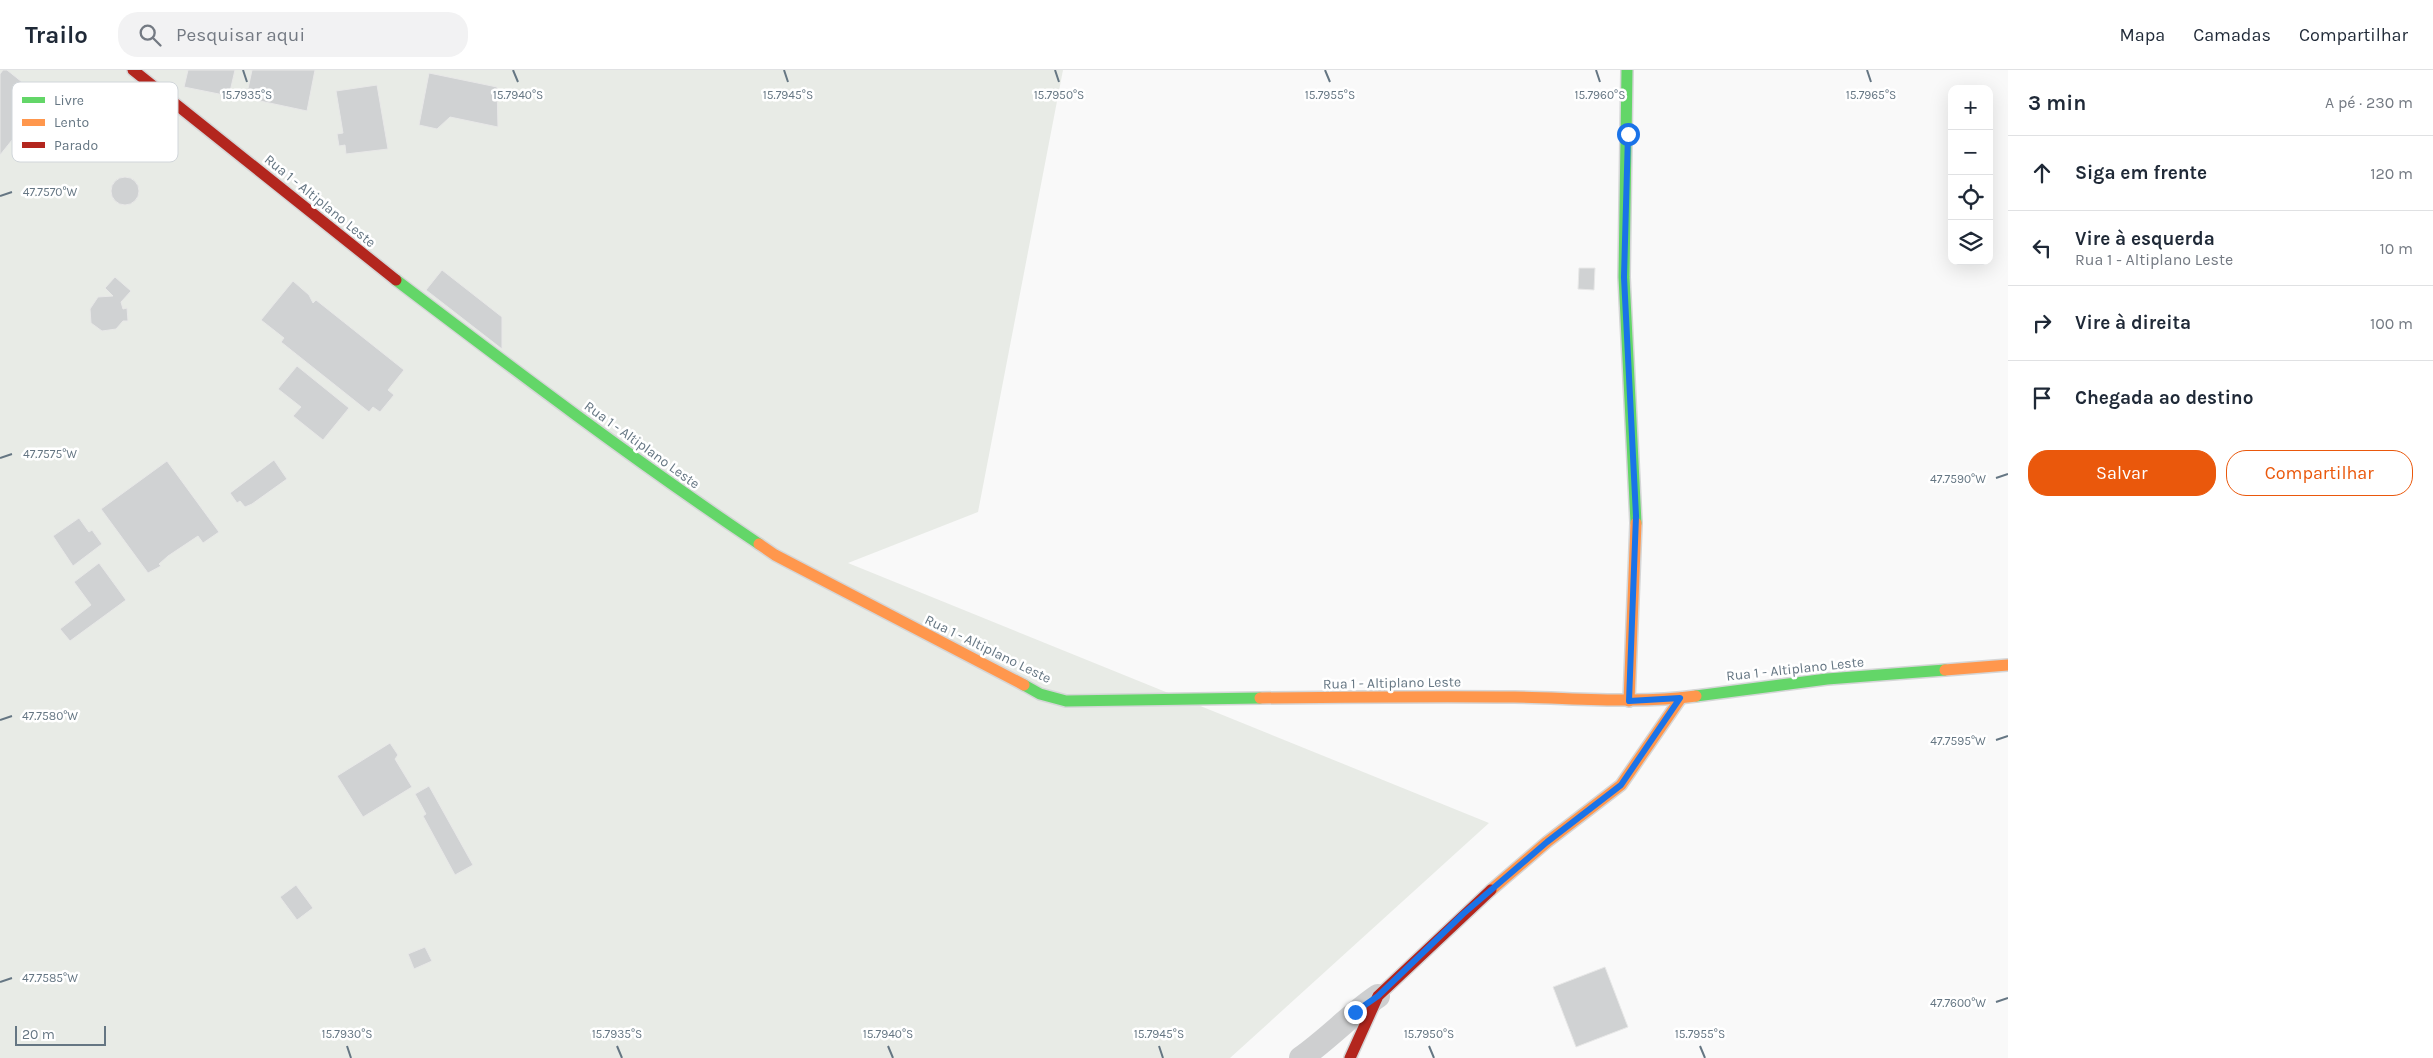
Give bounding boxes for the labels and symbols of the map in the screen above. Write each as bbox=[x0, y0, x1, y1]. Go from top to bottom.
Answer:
legend bbox=[12, 82, 178, 162]
text: 15.7935°S bbox=[222, 88, 272, 102]
text: 15.7940°S bbox=[493, 88, 543, 102]
text: 15.7945°S bbox=[763, 88, 813, 102]
text: 15.7950°S bbox=[1034, 88, 1084, 102]
text: 15.7955°S bbox=[1305, 88, 1355, 102]
text: 15.7960°S bbox=[1575, 88, 1625, 102]
text: 15.7965°S bbox=[1846, 88, 1896, 102]
text: Livre bbox=[54, 92, 84, 109]
text: Lento bbox=[54, 114, 89, 131]
route start bbox=[1617, 123, 1640, 146]
text: Parado bbox=[54, 137, 98, 154]
street label: Rua 1 - Altiplano Leste bbox=[261, 151, 379, 251]
text: 47.7570°W bbox=[23, 185, 77, 199]
street label: Rua 1 - Altiplano Leste bbox=[581, 397, 703, 493]
text: 47.7575°W bbox=[23, 447, 77, 461]
text: 47.7590°W bbox=[1930, 472, 1986, 486]
street label: Rua 1 - Altiplano Leste bbox=[922, 611, 1054, 687]
street label: Rua 1 - Altiplano Leste bbox=[1725, 653, 1865, 685]
street label: Rua 1 - Altiplano Leste bbox=[1323, 673, 1461, 693]
text: 47.7580°W bbox=[22, 709, 78, 723]
text: 47.7595°W bbox=[1930, 734, 1986, 748]
text: 47.7585°W bbox=[22, 971, 78, 985]
text: 47.7600°W bbox=[1930, 996, 1986, 1010]
route end bbox=[1344, 1001, 1367, 1024]
scale bar bbox=[15, 1023, 106, 1046]
text: 15.7930°S bbox=[321, 1027, 373, 1041]
text: 15.7935°S bbox=[592, 1027, 642, 1041]
text: 15.7940°S bbox=[863, 1027, 913, 1041]
text: 15.7945°S bbox=[1134, 1027, 1184, 1041]
text: 15.7950°S bbox=[1404, 1027, 1454, 1041]
text: 15.7955°S bbox=[1675, 1027, 1725, 1041]

